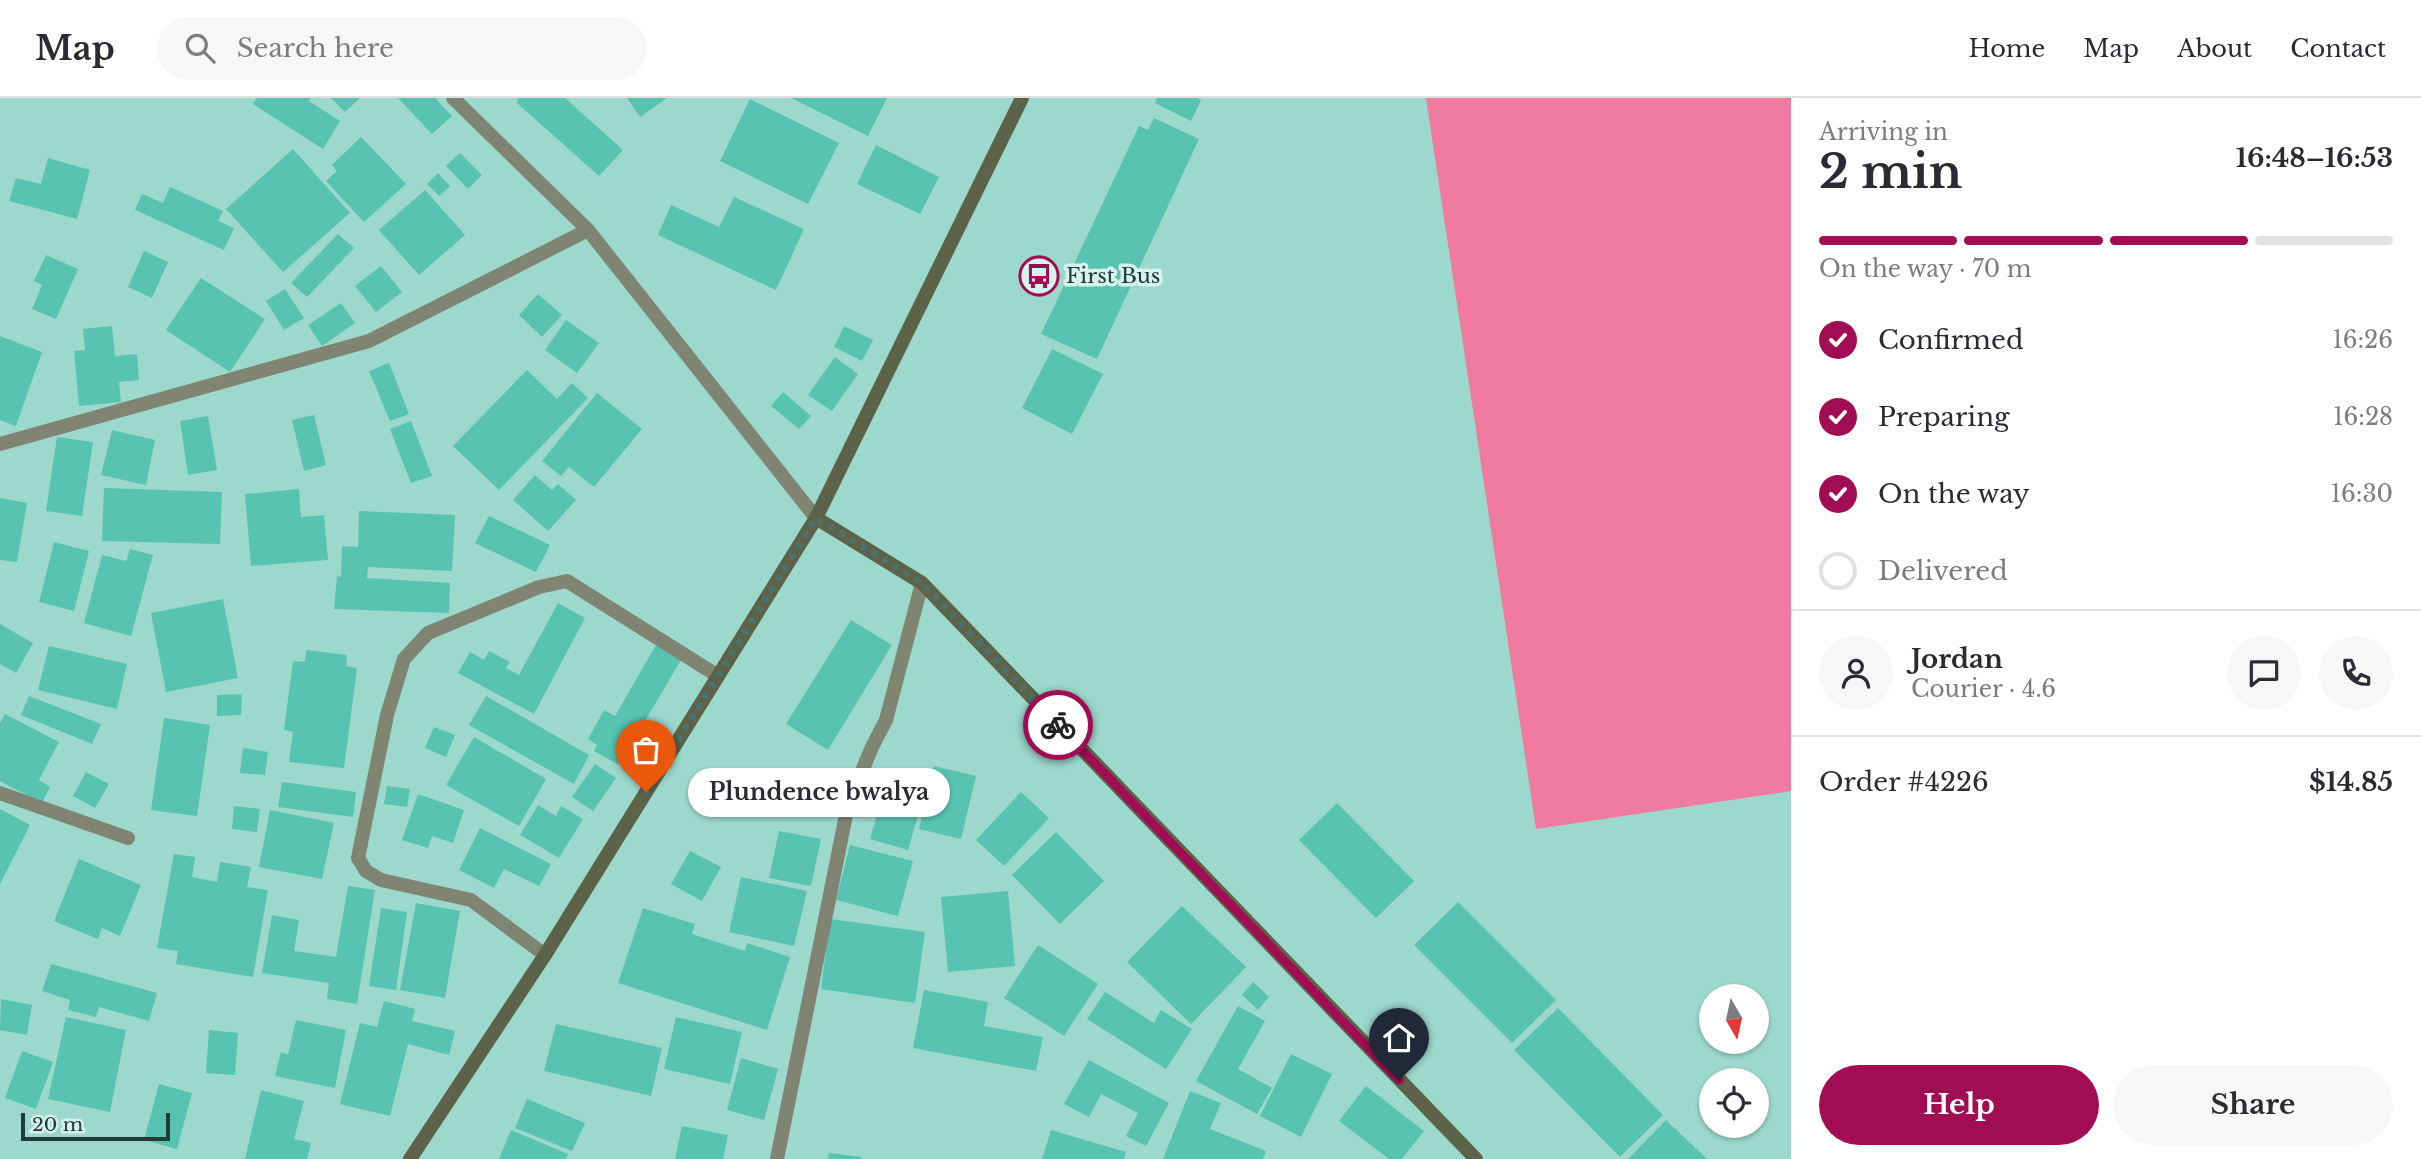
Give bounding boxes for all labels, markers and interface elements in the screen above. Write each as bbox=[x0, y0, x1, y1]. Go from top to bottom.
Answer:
search box bbox=[157, 17, 647, 80]
text: Map bbox=[35, 28, 115, 69]
icon: search bbox=[181, 29, 219, 67]
text: Search here bbox=[237, 32, 394, 64]
text: Home bbox=[1969, 34, 2045, 63]
text: Map bbox=[2083, 34, 2139, 63]
text: About bbox=[2177, 34, 2252, 63]
text: Contact bbox=[2290, 34, 2386, 63]
text: Arriving in bbox=[1819, 118, 1948, 146]
text: 16:48–16:53 bbox=[2236, 142, 2393, 174]
text: 2 min bbox=[1819, 143, 1962, 200]
bus stop icon: First Bus bbox=[1018, 255, 1060, 297]
text: On the way · 70 m bbox=[1819, 255, 2032, 283]
place label: First Bus bbox=[1066, 263, 1160, 289]
icon: check bbox=[1819, 321, 1857, 359]
text: Confirmed bbox=[1878, 324, 2023, 356]
text: 16:26 bbox=[2332, 326, 2393, 354]
icon: check bbox=[1819, 398, 1857, 436]
text: Preparing bbox=[1878, 401, 2010, 433]
text: 16:28 bbox=[2333, 403, 2393, 431]
icon: check bbox=[1819, 475, 1857, 513]
text: On the way bbox=[1878, 478, 2030, 510]
text: 16:30 bbox=[2331, 480, 2393, 508]
text: Delivered bbox=[1878, 555, 2008, 587]
button: person bbox=[1819, 636, 1893, 710]
button: chat bbox=[2227, 636, 2301, 710]
button: phone bbox=[2319, 636, 2393, 710]
text: Jordan bbox=[1911, 643, 2003, 675]
text: Courier · 4.6 bbox=[1911, 675, 2056, 703]
courier bbox=[1023, 690, 1093, 760]
icon: bike bbox=[1039, 706, 1077, 744]
pin bbox=[616, 720, 676, 792]
icon: bag bbox=[627, 731, 665, 769]
text: Order #4226 bbox=[1819, 766, 1989, 798]
text: $14.85 bbox=[2309, 766, 2393, 798]
callout: Plundence bwalya bbox=[688, 768, 950, 816]
text: Plundence bwalya bbox=[709, 778, 929, 806]
north arrow bbox=[1699, 984, 1769, 1054]
map controls bbox=[1699, 984, 1769, 1138]
pin bbox=[1369, 1008, 1429, 1080]
icon: home bbox=[1380, 1019, 1418, 1057]
button: Help bbox=[1819, 1065, 2099, 1145]
button: Share bbox=[2113, 1065, 2393, 1145]
button: locate bbox=[1699, 1068, 1769, 1138]
scale bar bbox=[21, 1110, 170, 1142]
text: 20 m bbox=[32, 1113, 83, 1136]

